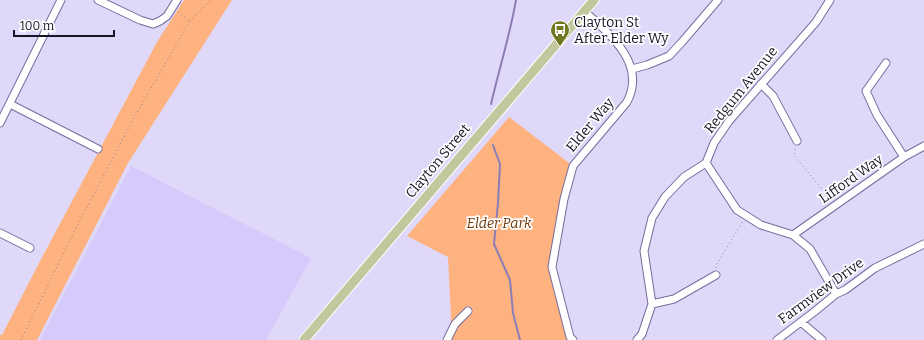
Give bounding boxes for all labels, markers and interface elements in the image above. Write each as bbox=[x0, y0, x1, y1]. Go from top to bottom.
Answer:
scale bar bbox=[14, 12, 114, 38]
place label: Clayton St After Elder Wy bbox=[574, 14, 669, 47]
text: 100 m bbox=[20, 19, 55, 33]
bus stop icon: Clayton St After Elder Wy bbox=[549, 19, 571, 47]
street label: Redgum Avenue bbox=[701, 43, 781, 137]
street label: Elder Way bbox=[562, 94, 618, 156]
street label: Clayton Street bbox=[402, 121, 474, 201]
street label: Lifford Way bbox=[816, 151, 887, 207]
park label: Elder Park bbox=[466, 215, 532, 232]
street label: Farmview Drive bbox=[775, 254, 867, 328]

